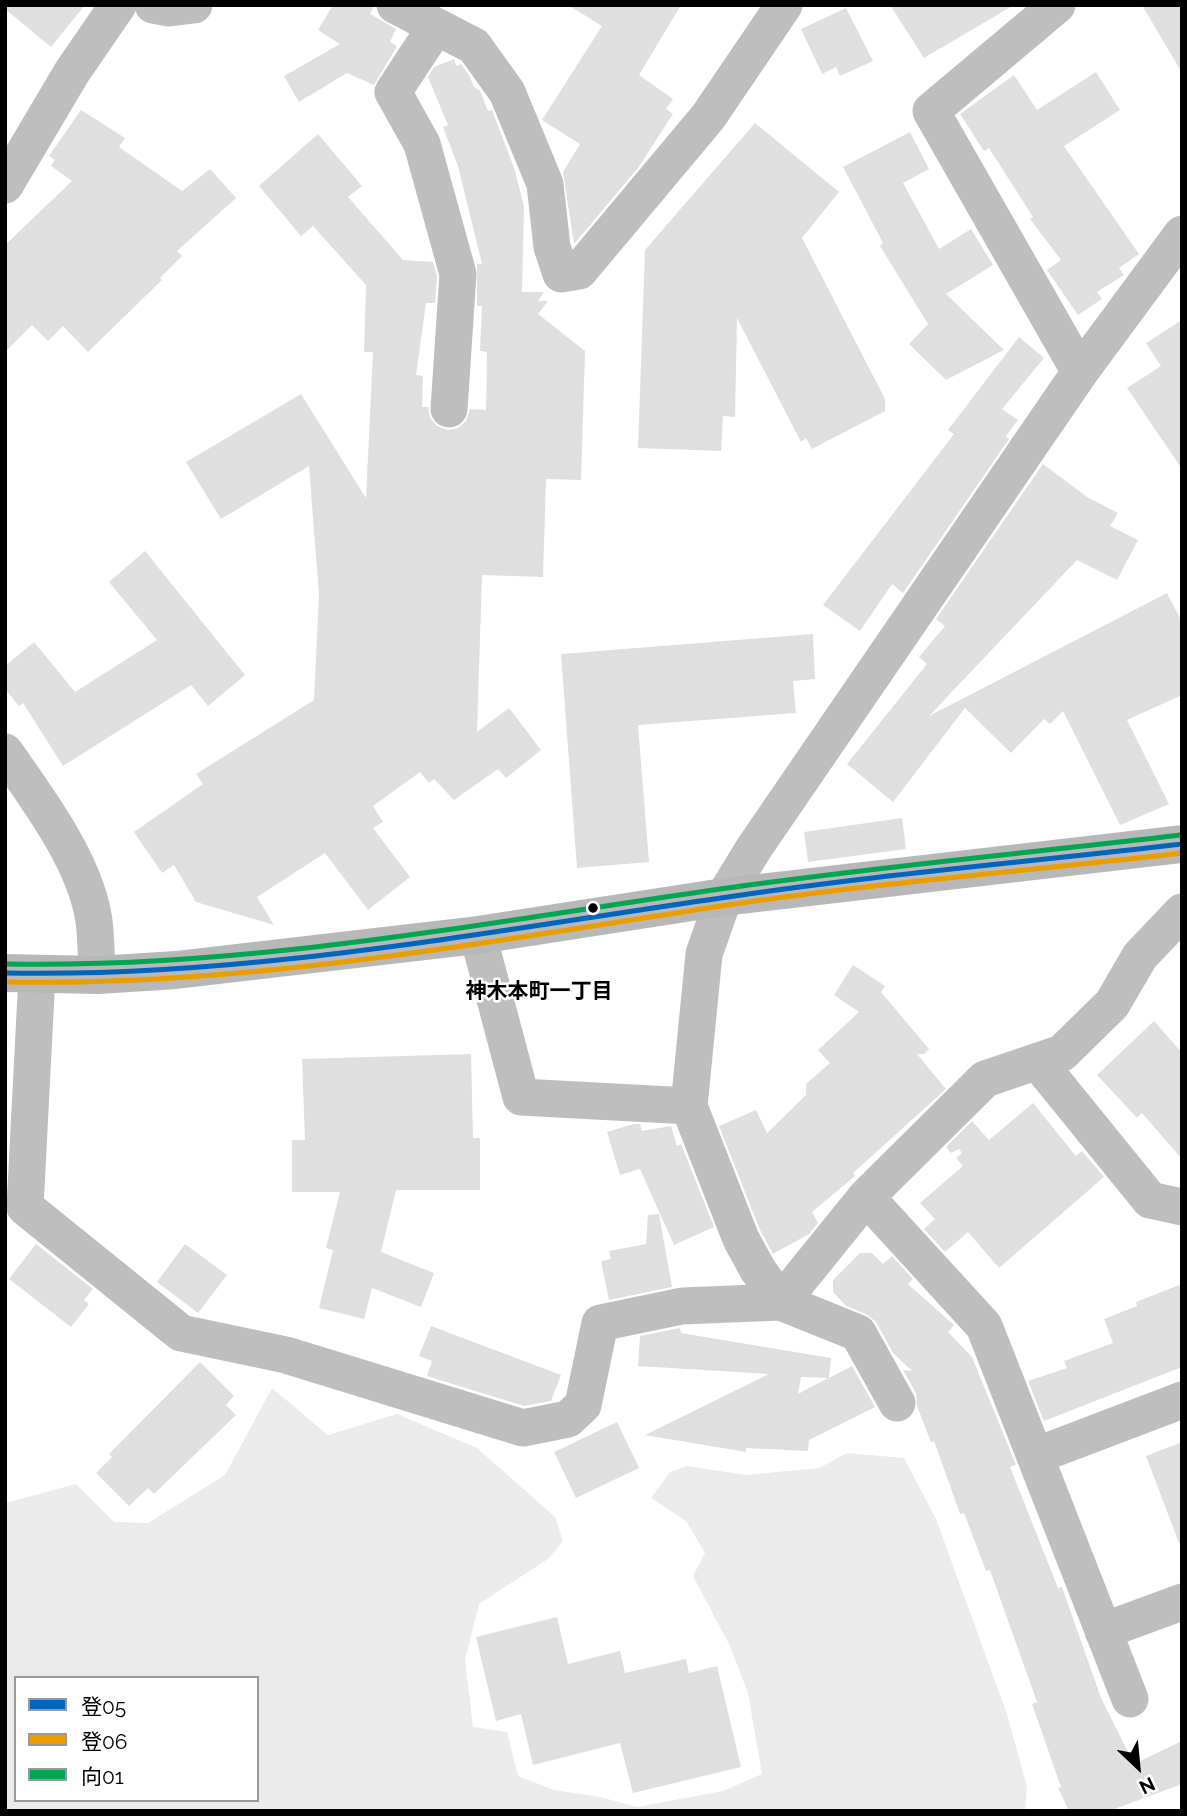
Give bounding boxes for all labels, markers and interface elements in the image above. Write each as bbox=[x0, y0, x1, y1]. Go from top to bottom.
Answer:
unlabelled marker bbox=[586, 901, 600, 915]
district label: 神木本町一丁目 bbox=[466, 979, 612, 1005]
legend bbox=[14, 1676, 259, 1802]
text: 登05 bbox=[81, 1694, 126, 1719]
text: 登06 bbox=[81, 1729, 128, 1754]
north arrow bbox=[1103, 1732, 1173, 1802]
text: 向01 bbox=[81, 1764, 124, 1789]
text: N bbox=[1136, 1773, 1159, 1799]

